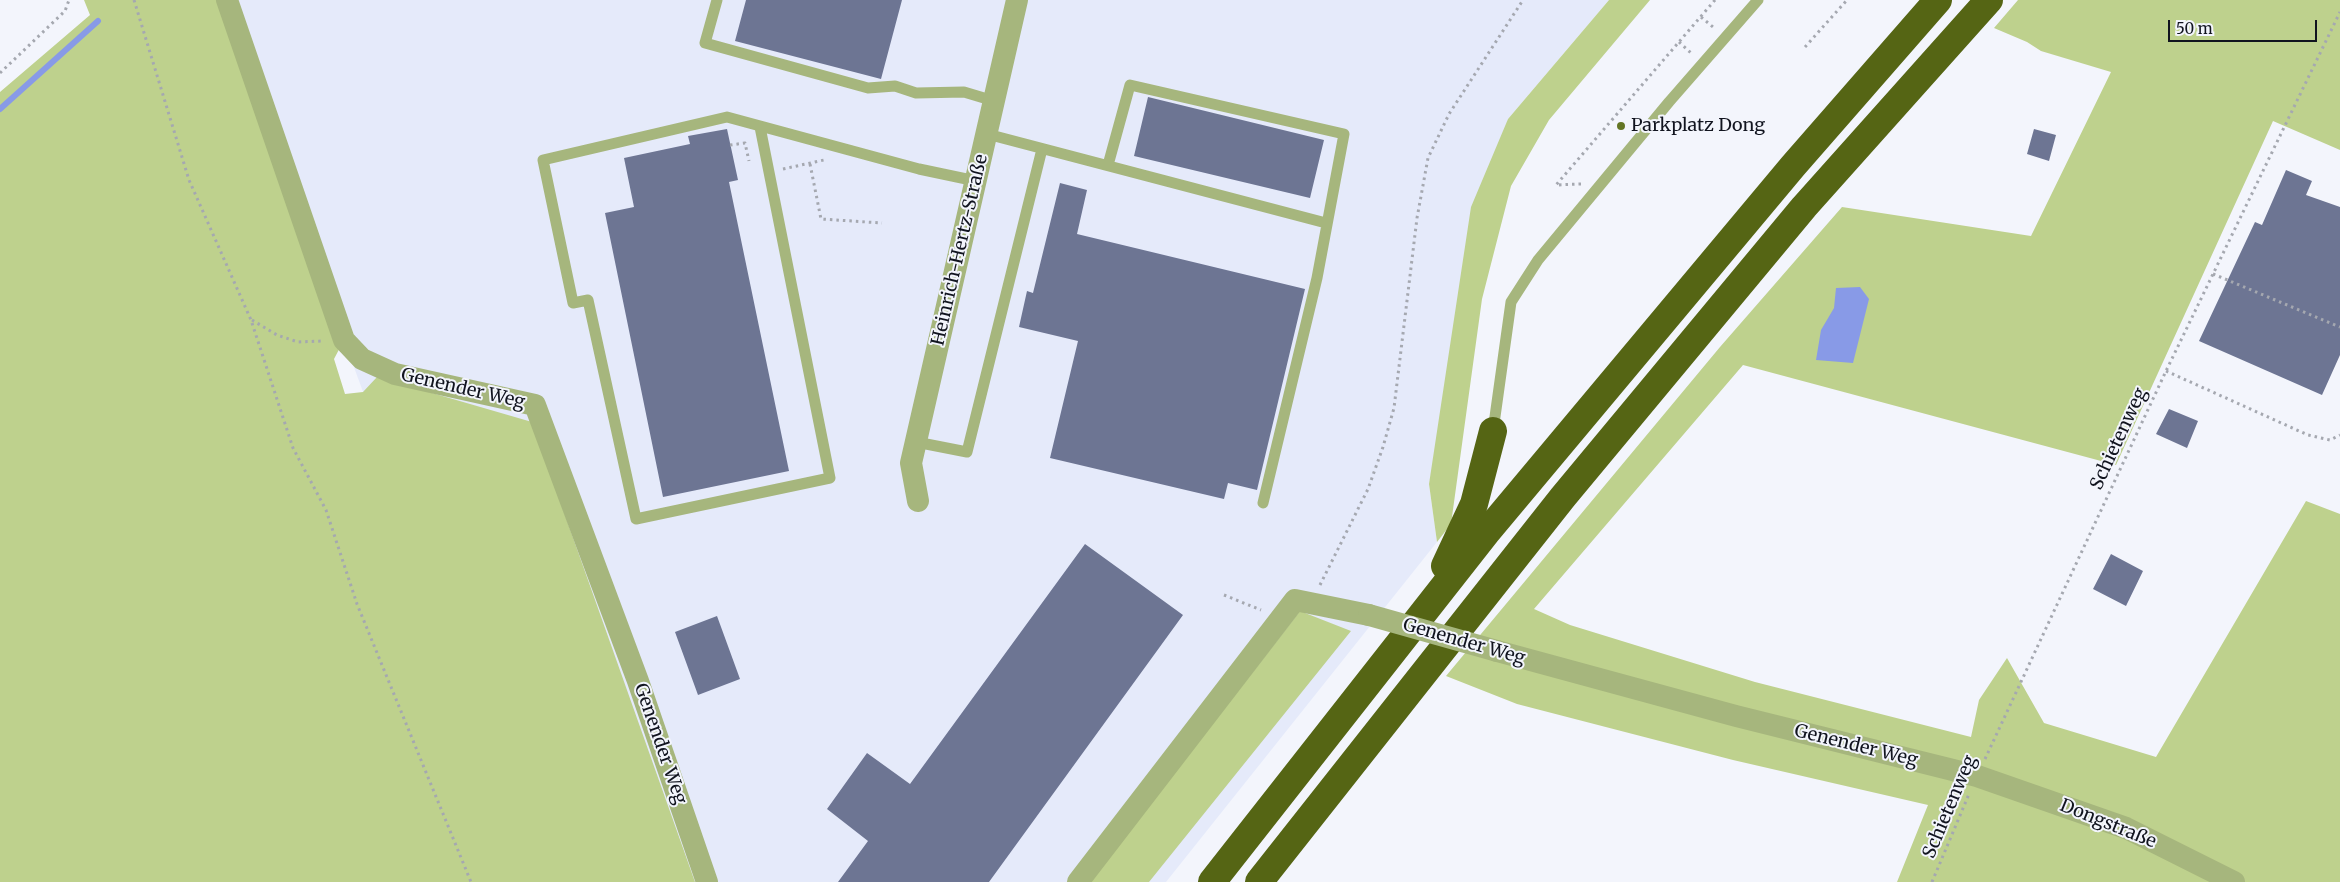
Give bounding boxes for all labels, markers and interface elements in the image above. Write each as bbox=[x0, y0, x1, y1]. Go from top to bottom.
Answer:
scale bar bbox=[2170, 10, 2319, 42]
text: 50 m bbox=[2176, 19, 2213, 38]
place label: Parkplatz Dong bbox=[1631, 115, 1765, 137]
marker: Parkplatz Dong bbox=[1615, 120, 1627, 132]
street label: Heinrich-Hertz-Straße bbox=[927, 152, 993, 348]
street label: Genender Weg bbox=[399, 364, 527, 414]
street label: Schietenweg bbox=[2086, 385, 2152, 493]
street label: Genender Weg bbox=[1400, 614, 1528, 670]
street label: Genender Weg bbox=[629, 681, 691, 807]
street label: Genender Weg bbox=[1792, 720, 1920, 772]
street label: Schietenweg bbox=[1919, 752, 1981, 862]
street label: Dongstraße bbox=[2057, 795, 2159, 853]

